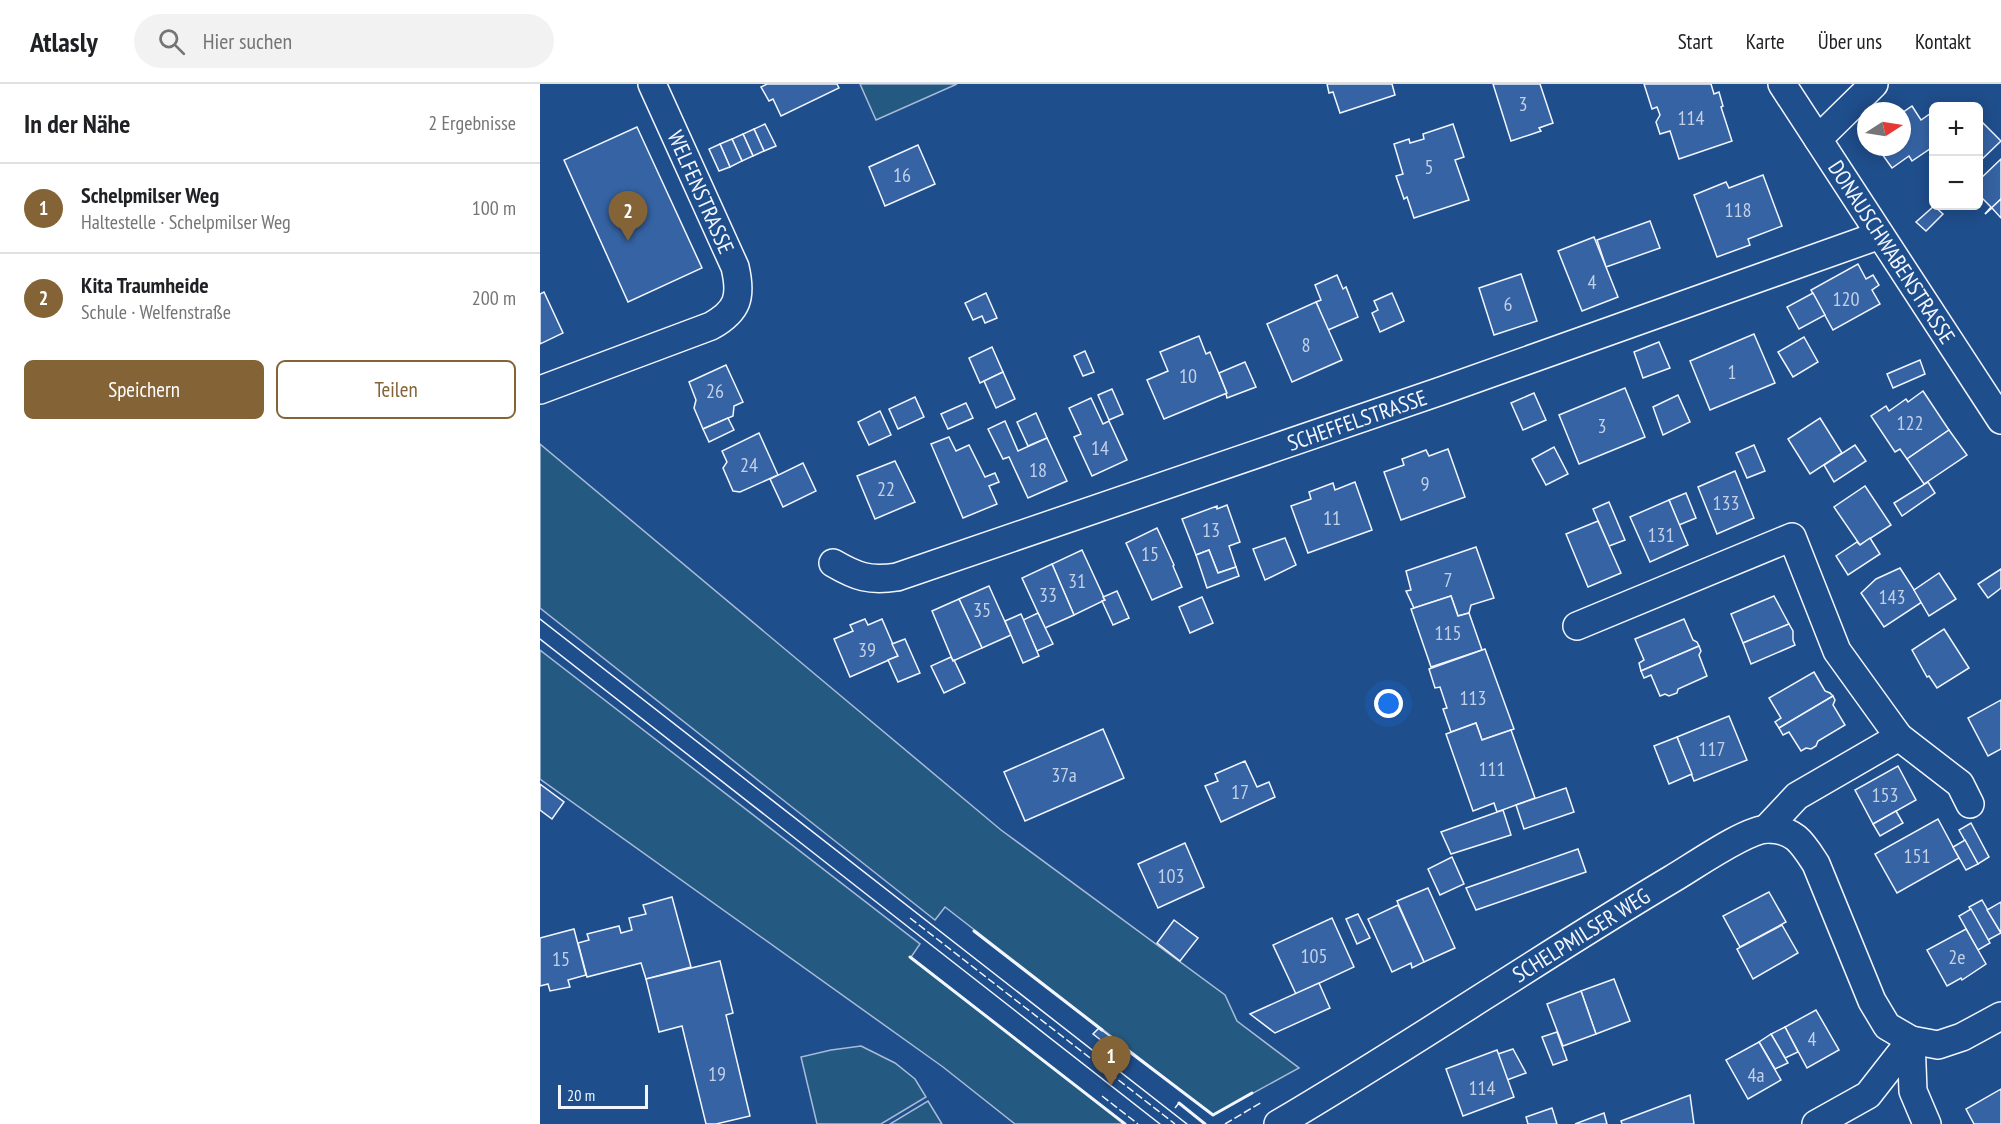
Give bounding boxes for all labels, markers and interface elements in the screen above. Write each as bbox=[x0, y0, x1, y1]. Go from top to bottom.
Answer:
search box bbox=[134, 14, 554, 68]
text: Atlasly bbox=[30, 23, 98, 60]
icon: search bbox=[155, 25, 188, 58]
text: Hier suchen bbox=[203, 27, 292, 55]
text: Start bbox=[1678, 28, 1713, 55]
text: Karte bbox=[1746, 28, 1785, 55]
text: Über uns bbox=[1818, 28, 1882, 55]
text: Kontakt bbox=[1915, 28, 1971, 55]
house number: 3 bbox=[1519, 91, 1528, 117]
north arrow bbox=[1857, 102, 1911, 156]
map controls bbox=[1929, 102, 1983, 210]
button: + bbox=[1929, 102, 1983, 156]
house number: 114 bbox=[1678, 105, 1705, 131]
text: In der Nähe bbox=[24, 107, 130, 140]
text: 2 Ergebnisse bbox=[428, 110, 516, 136]
street label: WELFENSTRASSE bbox=[661, 126, 741, 258]
house number: 5 bbox=[1425, 154, 1434, 180]
street label: DONAUSCHWABENSTRASSE bbox=[1822, 155, 1962, 349]
button: − bbox=[1929, 156, 1983, 210]
house number: 16 bbox=[893, 162, 911, 188]
text: Schelpmilser Weg bbox=[81, 181, 219, 209]
pin: 2 bbox=[608, 192, 647, 241]
text: 1 bbox=[39, 195, 48, 221]
text: 100 m bbox=[472, 195, 516, 221]
house number: 118 bbox=[1725, 197, 1752, 223]
text: Haltestelle · Schelpmilser Weg bbox=[81, 209, 291, 235]
house number: 4 bbox=[1588, 269, 1597, 295]
text: Kita Traumheide bbox=[81, 271, 209, 299]
text: 2 bbox=[39, 285, 48, 311]
text: 200 m bbox=[472, 285, 516, 311]
house number: 120 bbox=[1833, 286, 1860, 312]
house number: 6 bbox=[1504, 291, 1513, 317]
text: Schule · Welfenstraße bbox=[81, 299, 231, 325]
house number: 8 bbox=[1302, 332, 1311, 358]
house number: 1 bbox=[1728, 359, 1737, 385]
button: Speichern bbox=[24, 360, 264, 419]
button: Teilen bbox=[276, 360, 516, 419]
house number: 10 bbox=[1179, 363, 1197, 389]
house number: 26 bbox=[706, 378, 724, 404]
street label: SCHEFFELSTRASSE bbox=[1284, 383, 1430, 457]
house number: 122 bbox=[1897, 410, 1924, 436]
house number: 3 bbox=[1598, 413, 1607, 439]
house number: 14 bbox=[1091, 435, 1109, 461]
house number: 24 bbox=[740, 452, 758, 478]
house number: 18 bbox=[1029, 457, 1047, 483]
house number: 9 bbox=[1421, 471, 1430, 497]
house number: 22 bbox=[877, 476, 895, 502]
house number: 133 bbox=[1713, 490, 1740, 516]
house number: 11 bbox=[1323, 505, 1341, 531]
house number: 13 bbox=[1202, 517, 1220, 543]
house number: 131 bbox=[1648, 522, 1675, 548]
house number: 15 bbox=[1141, 541, 1159, 567]
house number: 7 bbox=[1444, 567, 1453, 593]
house number: 31 bbox=[1068, 568, 1086, 594]
house number: 33 bbox=[1039, 582, 1057, 608]
house number: 143 bbox=[1879, 584, 1906, 610]
house number: 35 bbox=[973, 597, 991, 623]
house number: 115 bbox=[1435, 620, 1462, 646]
house number: 39 bbox=[858, 637, 876, 663]
house number: 113 bbox=[1460, 685, 1487, 711]
your location bbox=[1374, 689, 1403, 718]
house number: 117 bbox=[1699, 736, 1726, 762]
house number: 111 bbox=[1479, 756, 1506, 782]
house number: 37a bbox=[1051, 762, 1077, 788]
house number: 17 bbox=[1231, 779, 1249, 805]
house number: 153 bbox=[1872, 782, 1899, 808]
house number: 151 bbox=[1904, 843, 1931, 869]
house number: 103 bbox=[1158, 863, 1185, 889]
street label: SCHELPMILSER WEG bbox=[1507, 882, 1655, 988]
house number: 105 bbox=[1301, 943, 1328, 969]
house number: 2e bbox=[1948, 944, 1966, 970]
house number: 15 bbox=[552, 946, 570, 972]
house number: 4 bbox=[1808, 1026, 1817, 1052]
pin: 1 bbox=[1092, 1036, 1130, 1086]
house number: 19 bbox=[708, 1061, 726, 1087]
house number: 4a bbox=[1748, 1062, 1765, 1088]
house number: 114 bbox=[1469, 1075, 1496, 1101]
scale bar bbox=[558, 1082, 648, 1110]
text: 20 m bbox=[567, 1085, 595, 1105]

